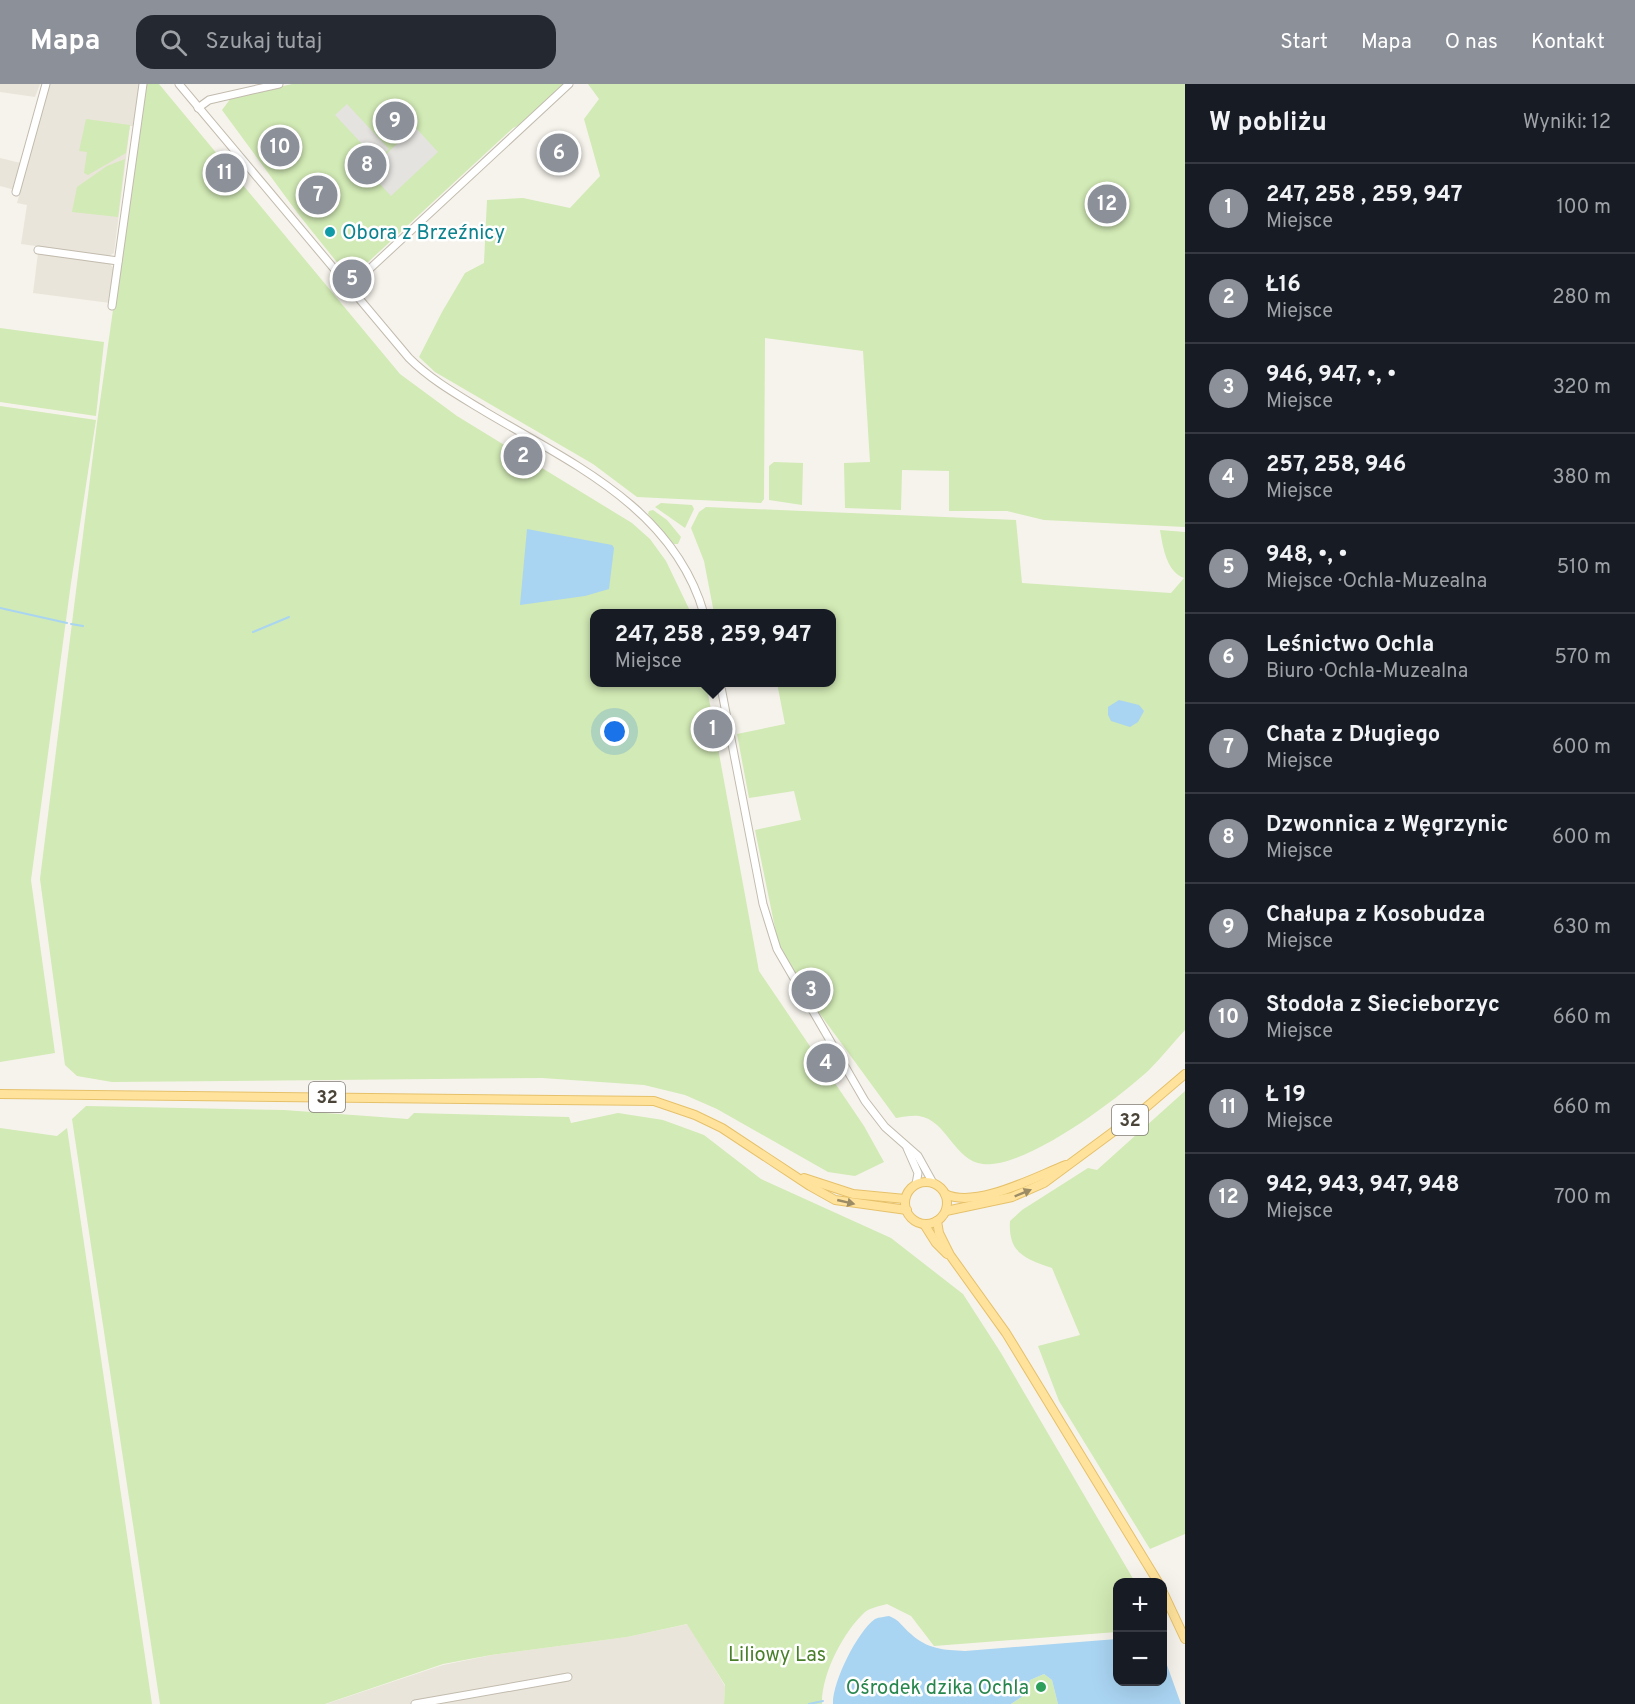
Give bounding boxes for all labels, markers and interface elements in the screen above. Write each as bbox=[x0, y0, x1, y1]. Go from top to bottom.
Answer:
search box bbox=[136, 15, 556, 69]
text: Mapa bbox=[30, 24, 100, 60]
icon: search bbox=[157, 26, 190, 59]
text: Szukaj tutaj bbox=[205, 29, 322, 56]
text: Start bbox=[1280, 29, 1328, 56]
text: Mapa bbox=[1361, 29, 1412, 56]
text: O nas bbox=[1445, 29, 1498, 56]
text: Kontakt bbox=[1531, 29, 1605, 56]
pin: 9 bbox=[376, 99, 414, 144]
text: W pobliżu bbox=[1209, 107, 1327, 140]
text: Wyniki: 12 bbox=[1523, 110, 1611, 136]
pin: 10 bbox=[260, 124, 300, 170]
pin: 6 bbox=[540, 130, 578, 176]
pin: 8 bbox=[348, 142, 386, 188]
pin: 11 bbox=[206, 150, 244, 196]
pin: 7 bbox=[298, 172, 338, 218]
pin: 12 bbox=[1088, 182, 1126, 226]
text: 247, 258 , 259, 947 bbox=[1266, 182, 1463, 209]
text: 1 bbox=[1225, 195, 1233, 221]
text: 100 m bbox=[1556, 195, 1611, 221]
text: Miejsce bbox=[1266, 209, 1333, 235]
place label: Obora z Brzeźnicy bbox=[342, 221, 505, 247]
marker: Obora z Brzeźnicy bbox=[323, 225, 337, 239]
pin: 5 bbox=[332, 256, 372, 302]
text: Ł16 bbox=[1266, 272, 1301, 299]
text: 2 bbox=[1222, 285, 1235, 311]
text: 280 m bbox=[1552, 285, 1611, 311]
text: Miejsce bbox=[1266, 299, 1333, 325]
text: 946, 947, •, • bbox=[1266, 362, 1397, 389]
text: 3 bbox=[1223, 375, 1235, 401]
text: 320 m bbox=[1553, 375, 1611, 401]
text: Miejsce bbox=[1266, 389, 1333, 415]
pin: 2 bbox=[504, 434, 542, 478]
text: 257, 258, 946 bbox=[1266, 452, 1406, 479]
text: 4 bbox=[1222, 465, 1235, 491]
text: 380 m bbox=[1552, 465, 1611, 491]
text: Miejsce bbox=[1266, 479, 1333, 505]
text: 948, •, • bbox=[1266, 542, 1348, 569]
text: 5 bbox=[1222, 555, 1235, 581]
text: 510 m bbox=[1557, 555, 1611, 581]
text: Miejsce · Ochla-Muzealna bbox=[1266, 569, 1487, 595]
popup bbox=[590, 609, 836, 687]
text: 247, 258 , 259, 947 bbox=[615, 622, 811, 649]
text: Leśnictwo Ochla bbox=[1266, 632, 1434, 659]
text: 6 bbox=[1222, 645, 1235, 671]
text: 570 m bbox=[1554, 645, 1611, 671]
text: Miejsce bbox=[615, 649, 682, 675]
text: Biuro · Ochla-Muzealna bbox=[1266, 659, 1468, 685]
pin: 1 bbox=[694, 706, 732, 752]
your location bbox=[600, 717, 629, 746]
text: Chata z Długiego bbox=[1266, 722, 1440, 749]
text: 7 bbox=[1223, 735, 1234, 761]
text: 600 m bbox=[1552, 735, 1611, 761]
text: Miejsce bbox=[1266, 749, 1333, 775]
text: Dzwonnica z Węgrzynic bbox=[1266, 812, 1509, 839]
text: 8 bbox=[1222, 825, 1235, 851]
text: 600 m bbox=[1552, 825, 1611, 851]
text: Miejsce bbox=[1266, 839, 1333, 865]
text: Chałupa z Kosobudza bbox=[1266, 902, 1485, 929]
text: 9 bbox=[1222, 915, 1235, 941]
text: 630 m bbox=[1553, 915, 1611, 941]
text: Miejsce bbox=[1266, 929, 1333, 955]
pin: 3 bbox=[792, 968, 830, 1012]
text: Stodoła z Siecieborzyc bbox=[1266, 992, 1500, 1019]
text: 10 bbox=[1218, 1005, 1239, 1031]
text: 660 m bbox=[1553, 1005, 1611, 1031]
text: Miejsce bbox=[1266, 1019, 1333, 1045]
pin: 4 bbox=[806, 1040, 846, 1086]
road number: 32 bbox=[309, 1082, 345, 1112]
text: Ł 19 bbox=[1266, 1082, 1306, 1109]
text: 11 bbox=[1221, 1095, 1237, 1121]
text: 660 m bbox=[1553, 1095, 1611, 1121]
road number: 32 bbox=[1112, 1105, 1148, 1135]
text: Miejsce bbox=[1266, 1109, 1333, 1135]
text: 942, 943, 947, 948 bbox=[1266, 1172, 1459, 1199]
text: 12 bbox=[1218, 1185, 1239, 1211]
text: 700 m bbox=[1554, 1185, 1611, 1211]
one-way arrow bbox=[1014, 1188, 1032, 1198]
one-way arrow bbox=[837, 1198, 855, 1208]
text: Miejsce bbox=[1266, 1199, 1333, 1225]
map controls bbox=[1113, 1578, 1167, 1686]
button: + bbox=[1113, 1578, 1167, 1632]
button: − bbox=[1113, 1632, 1167, 1686]
park label: Liliowy Las bbox=[728, 1643, 826, 1669]
place label: Ośrodek dzika Ochla bbox=[846, 1676, 1029, 1702]
marker: Ośrodek dzika Ochla bbox=[1034, 1680, 1048, 1694]

